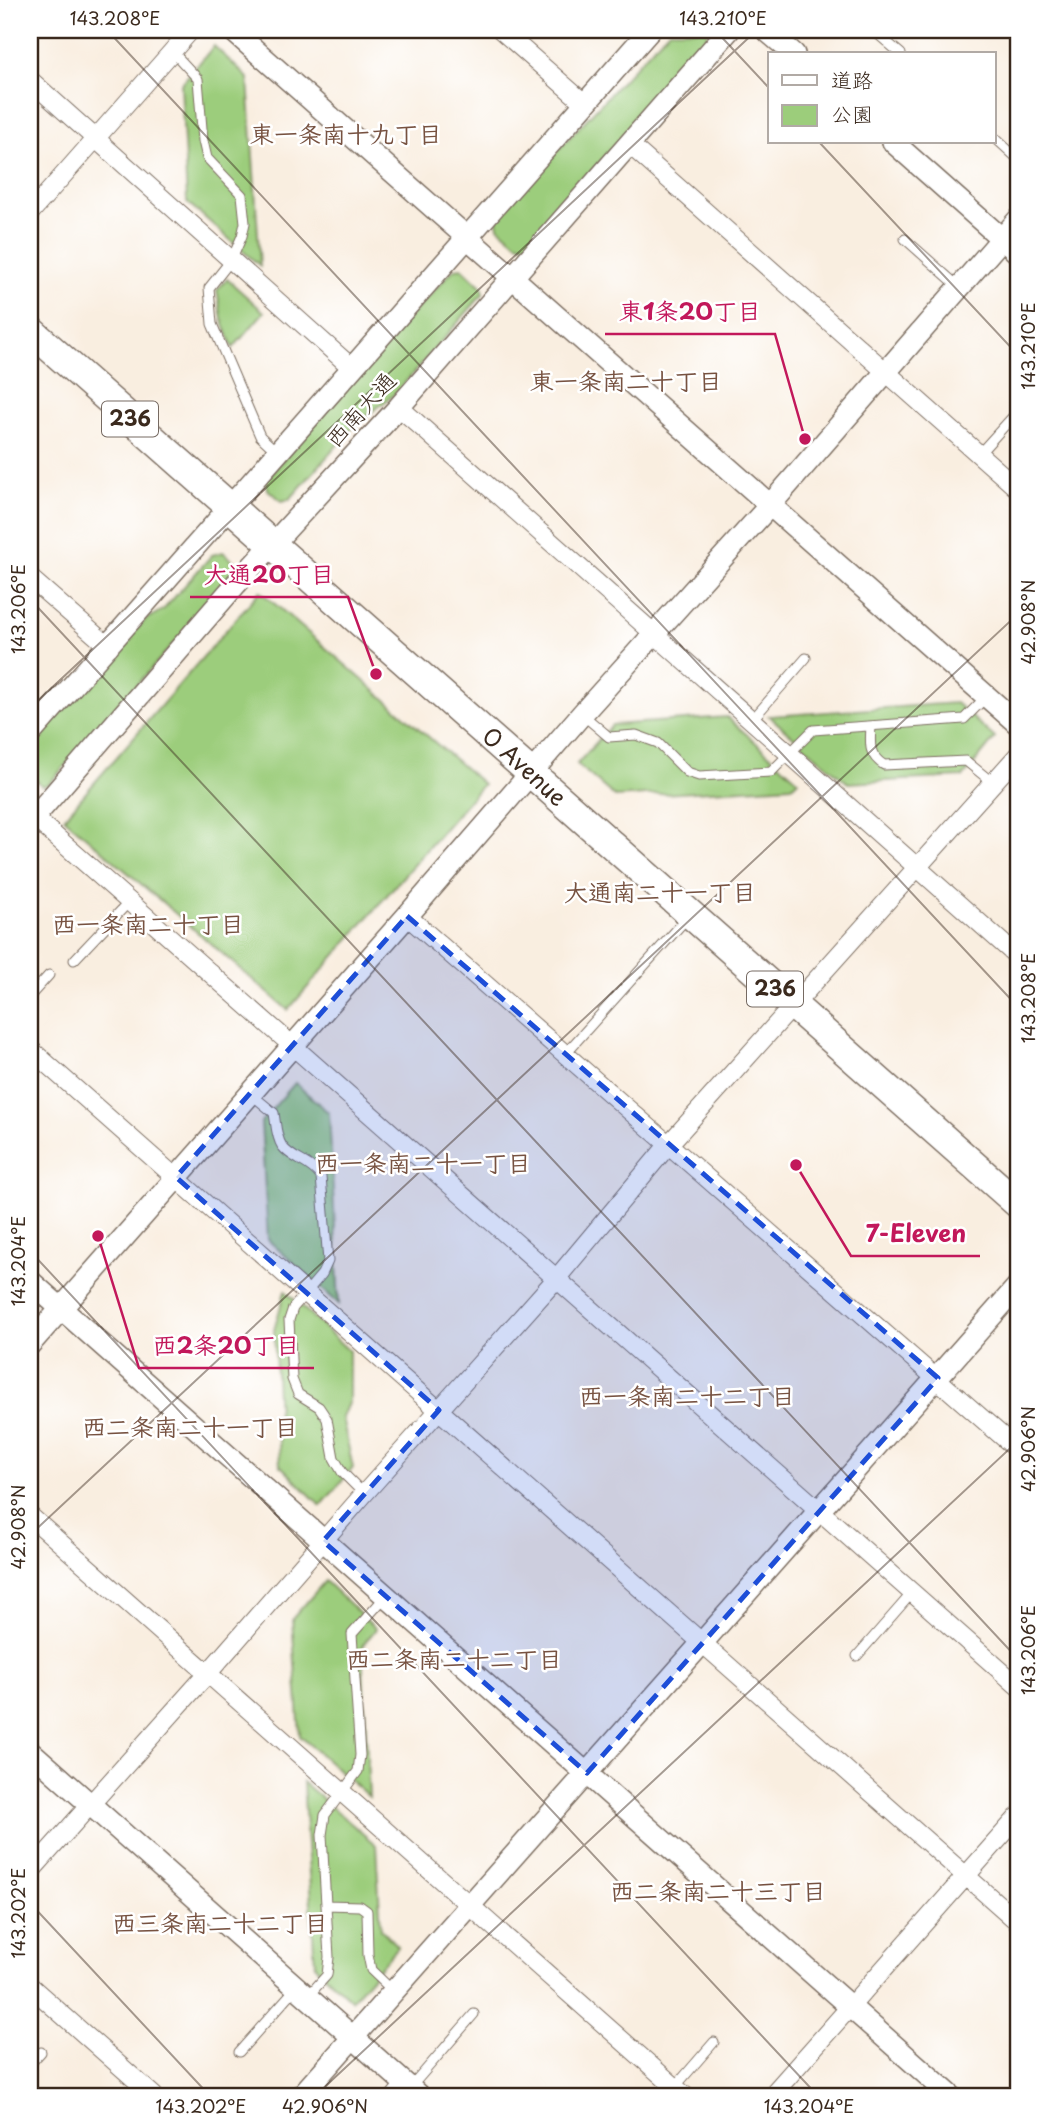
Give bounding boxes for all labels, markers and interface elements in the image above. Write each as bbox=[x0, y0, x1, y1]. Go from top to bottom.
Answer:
text: 143.208°E bbox=[70, 4, 160, 31]
text: 143.210°E bbox=[679, 4, 767, 31]
legend bbox=[768, 52, 996, 144]
text: 道路 bbox=[831, 63, 873, 95]
text: 公園 bbox=[831, 97, 873, 129]
district label: 東一条南十九丁目 bbox=[250, 115, 442, 151]
callout: 東1条20丁目 bbox=[605, 289, 775, 334]
text: 東1条20丁目 bbox=[619, 292, 761, 328]
text: 143.210°E bbox=[1014, 302, 1041, 390]
district label: 東一条南二十丁目 bbox=[530, 362, 722, 398]
street label: 西南大通 bbox=[316, 363, 404, 455]
road number: 236 bbox=[102, 402, 158, 436]
callout: 大通20丁目 bbox=[190, 552, 348, 597]
text: 大通20丁目 bbox=[204, 555, 334, 591]
text: 143.206°E bbox=[4, 564, 31, 654]
text: 42.908°N bbox=[1014, 579, 1041, 665]
street label: O Avenue bbox=[475, 718, 575, 814]
district label: 大通南二十一丁目 bbox=[564, 873, 756, 909]
district label: 西一条南二十丁目 bbox=[52, 905, 244, 941]
text: 143.208°E bbox=[1014, 953, 1041, 1043]
road number: 236 bbox=[747, 972, 803, 1006]
district label: 西一条南二十一丁目 bbox=[315, 1144, 531, 1180]
callout: 7-Eleven bbox=[851, 1211, 980, 1256]
text: 7-Eleven bbox=[866, 1214, 966, 1250]
text: 143.204°E bbox=[4, 1216, 31, 1306]
callout: 西2条20丁目 bbox=[139, 1323, 314, 1368]
text: 西2条20丁目 bbox=[152, 1326, 300, 1362]
district label: 西一条南二十二丁目 bbox=[579, 1377, 795, 1413]
text: 42.906°N bbox=[1014, 1406, 1041, 1492]
district label: 西二条南二十一丁目 bbox=[82, 1408, 298, 1444]
text: 42.908°N bbox=[4, 1484, 31, 1570]
text: 143.206°E bbox=[1014, 1605, 1041, 1695]
district label: 西二条南二十二丁目 bbox=[346, 1640, 562, 1676]
text: 143.202°E bbox=[4, 1868, 31, 1958]
district label: 西二条南二十三丁目 bbox=[610, 1872, 826, 1908]
district label: 西三条南二十二丁目 bbox=[112, 1904, 328, 1940]
text: 143.202°E bbox=[156, 2092, 246, 2119]
text: 42.906°N bbox=[282, 2092, 368, 2119]
text: 143.204°E bbox=[764, 2092, 854, 2119]

